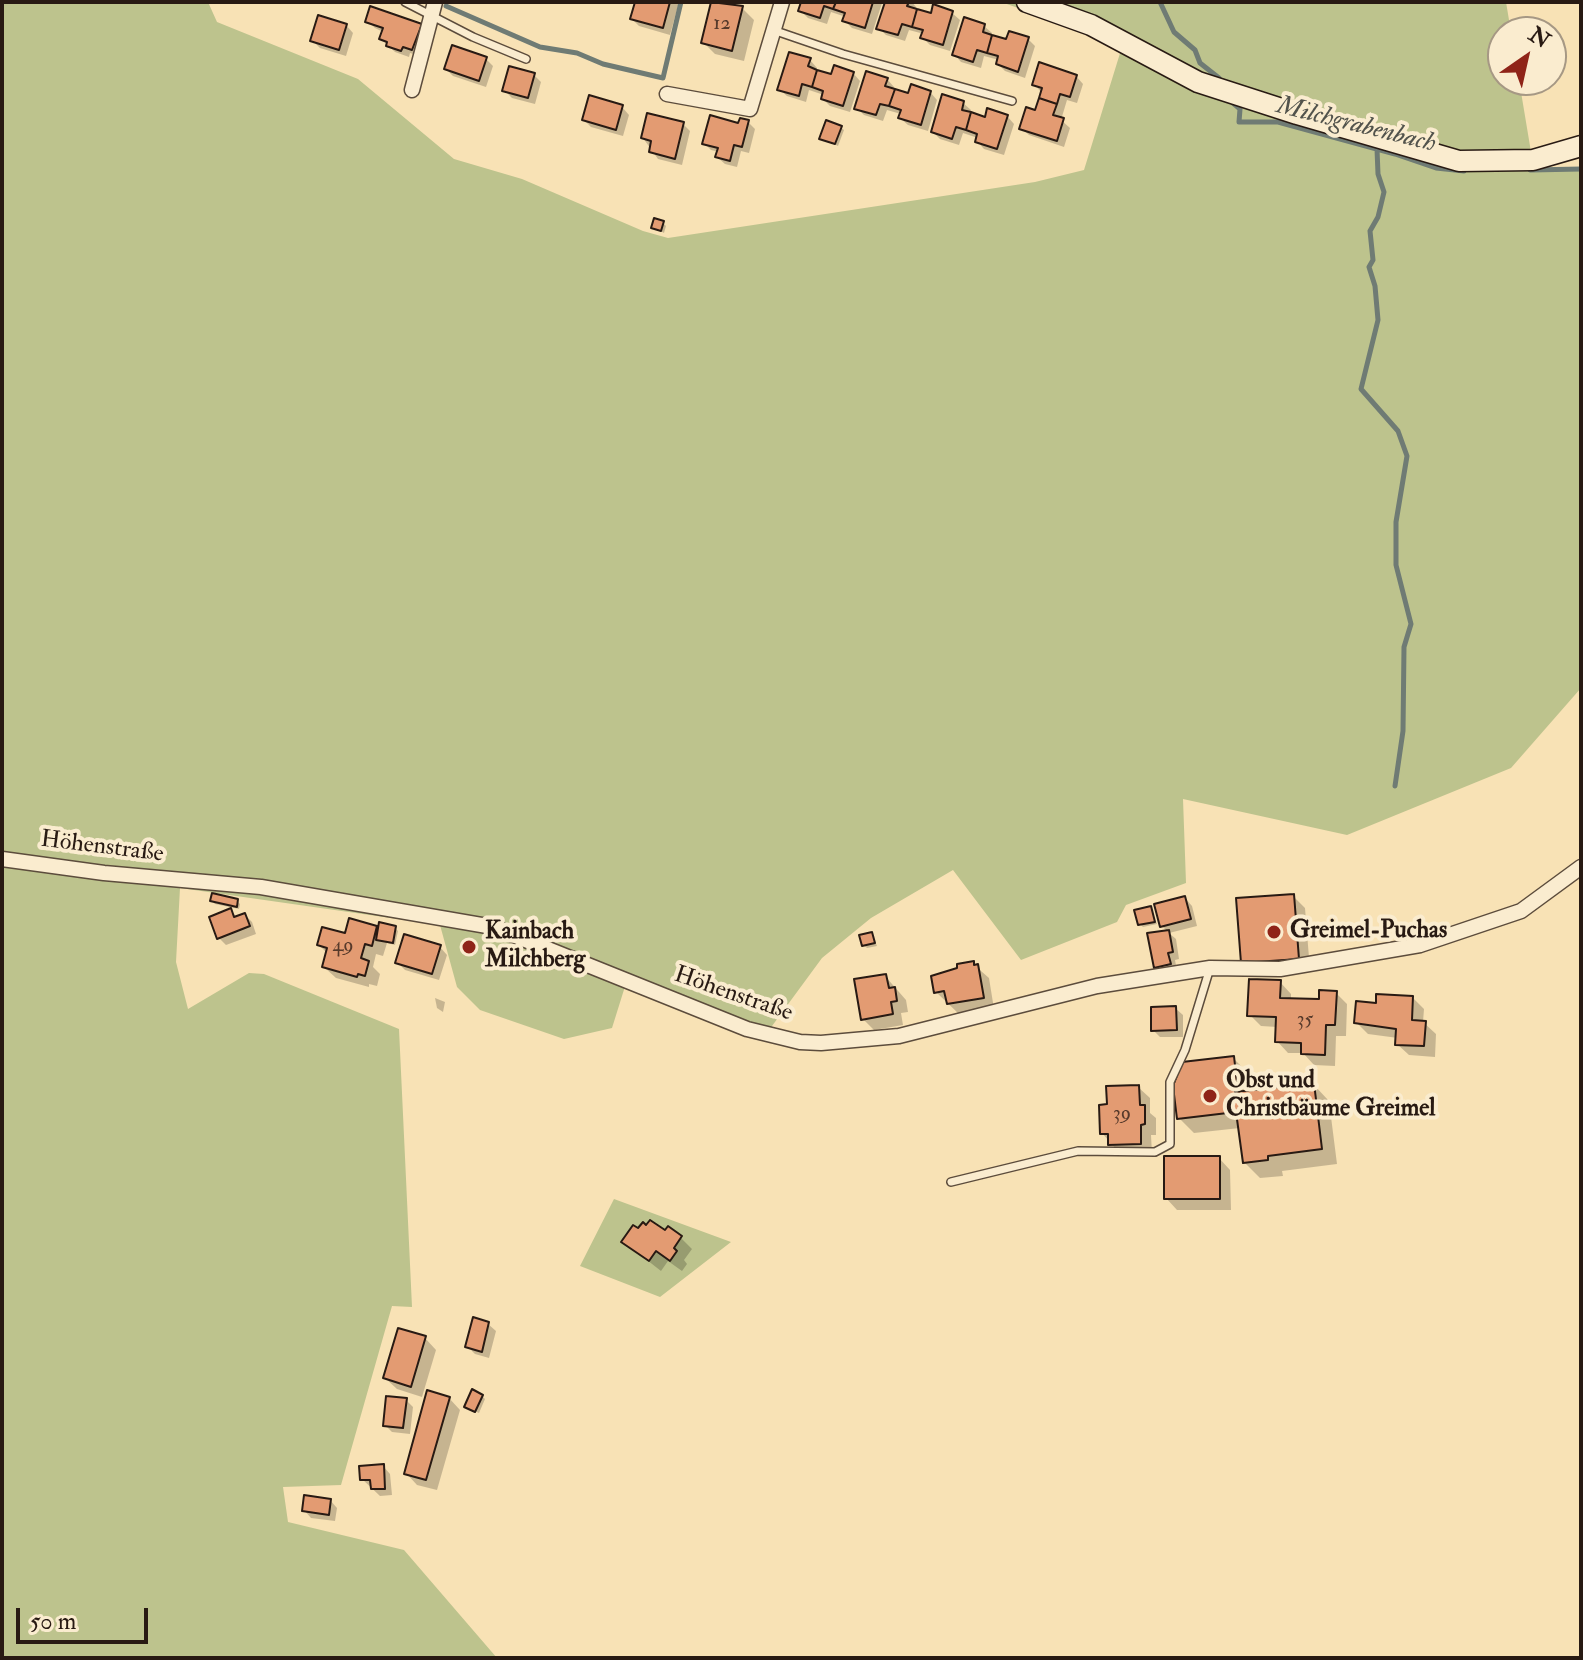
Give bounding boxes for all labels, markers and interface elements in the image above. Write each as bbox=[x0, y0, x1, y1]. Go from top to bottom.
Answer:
house number: 12 bbox=[713, 13, 731, 37]
north arrow bbox=[1487, 16, 1567, 96]
text: N bbox=[1523, 21, 1555, 55]
water label: Milchgrabenbach bbox=[1273, 91, 1439, 161]
street label: Höhenstraße bbox=[39, 826, 165, 870]
place label: Greimel-Puchas bbox=[1290, 918, 1447, 946]
place label: Kainbach Milchberg bbox=[485, 919, 585, 975]
marker: Greimel-Puchas bbox=[1265, 923, 1283, 941]
house number: 49 bbox=[332, 935, 354, 959]
marker: Kainbach Milchberg bbox=[460, 938, 478, 956]
street label: Höhenstraße bbox=[670, 961, 796, 1029]
house number: 35 bbox=[1297, 1009, 1313, 1033]
place label: Obst und Christbäume Greimel bbox=[1226, 1068, 1435, 1124]
marker: Obst und Christbäume Greimel bbox=[1201, 1087, 1219, 1105]
house number: 39 bbox=[1113, 1103, 1131, 1127]
scale bar bbox=[20, 1592, 152, 1642]
text: 50 m bbox=[30, 1606, 76, 1637]

